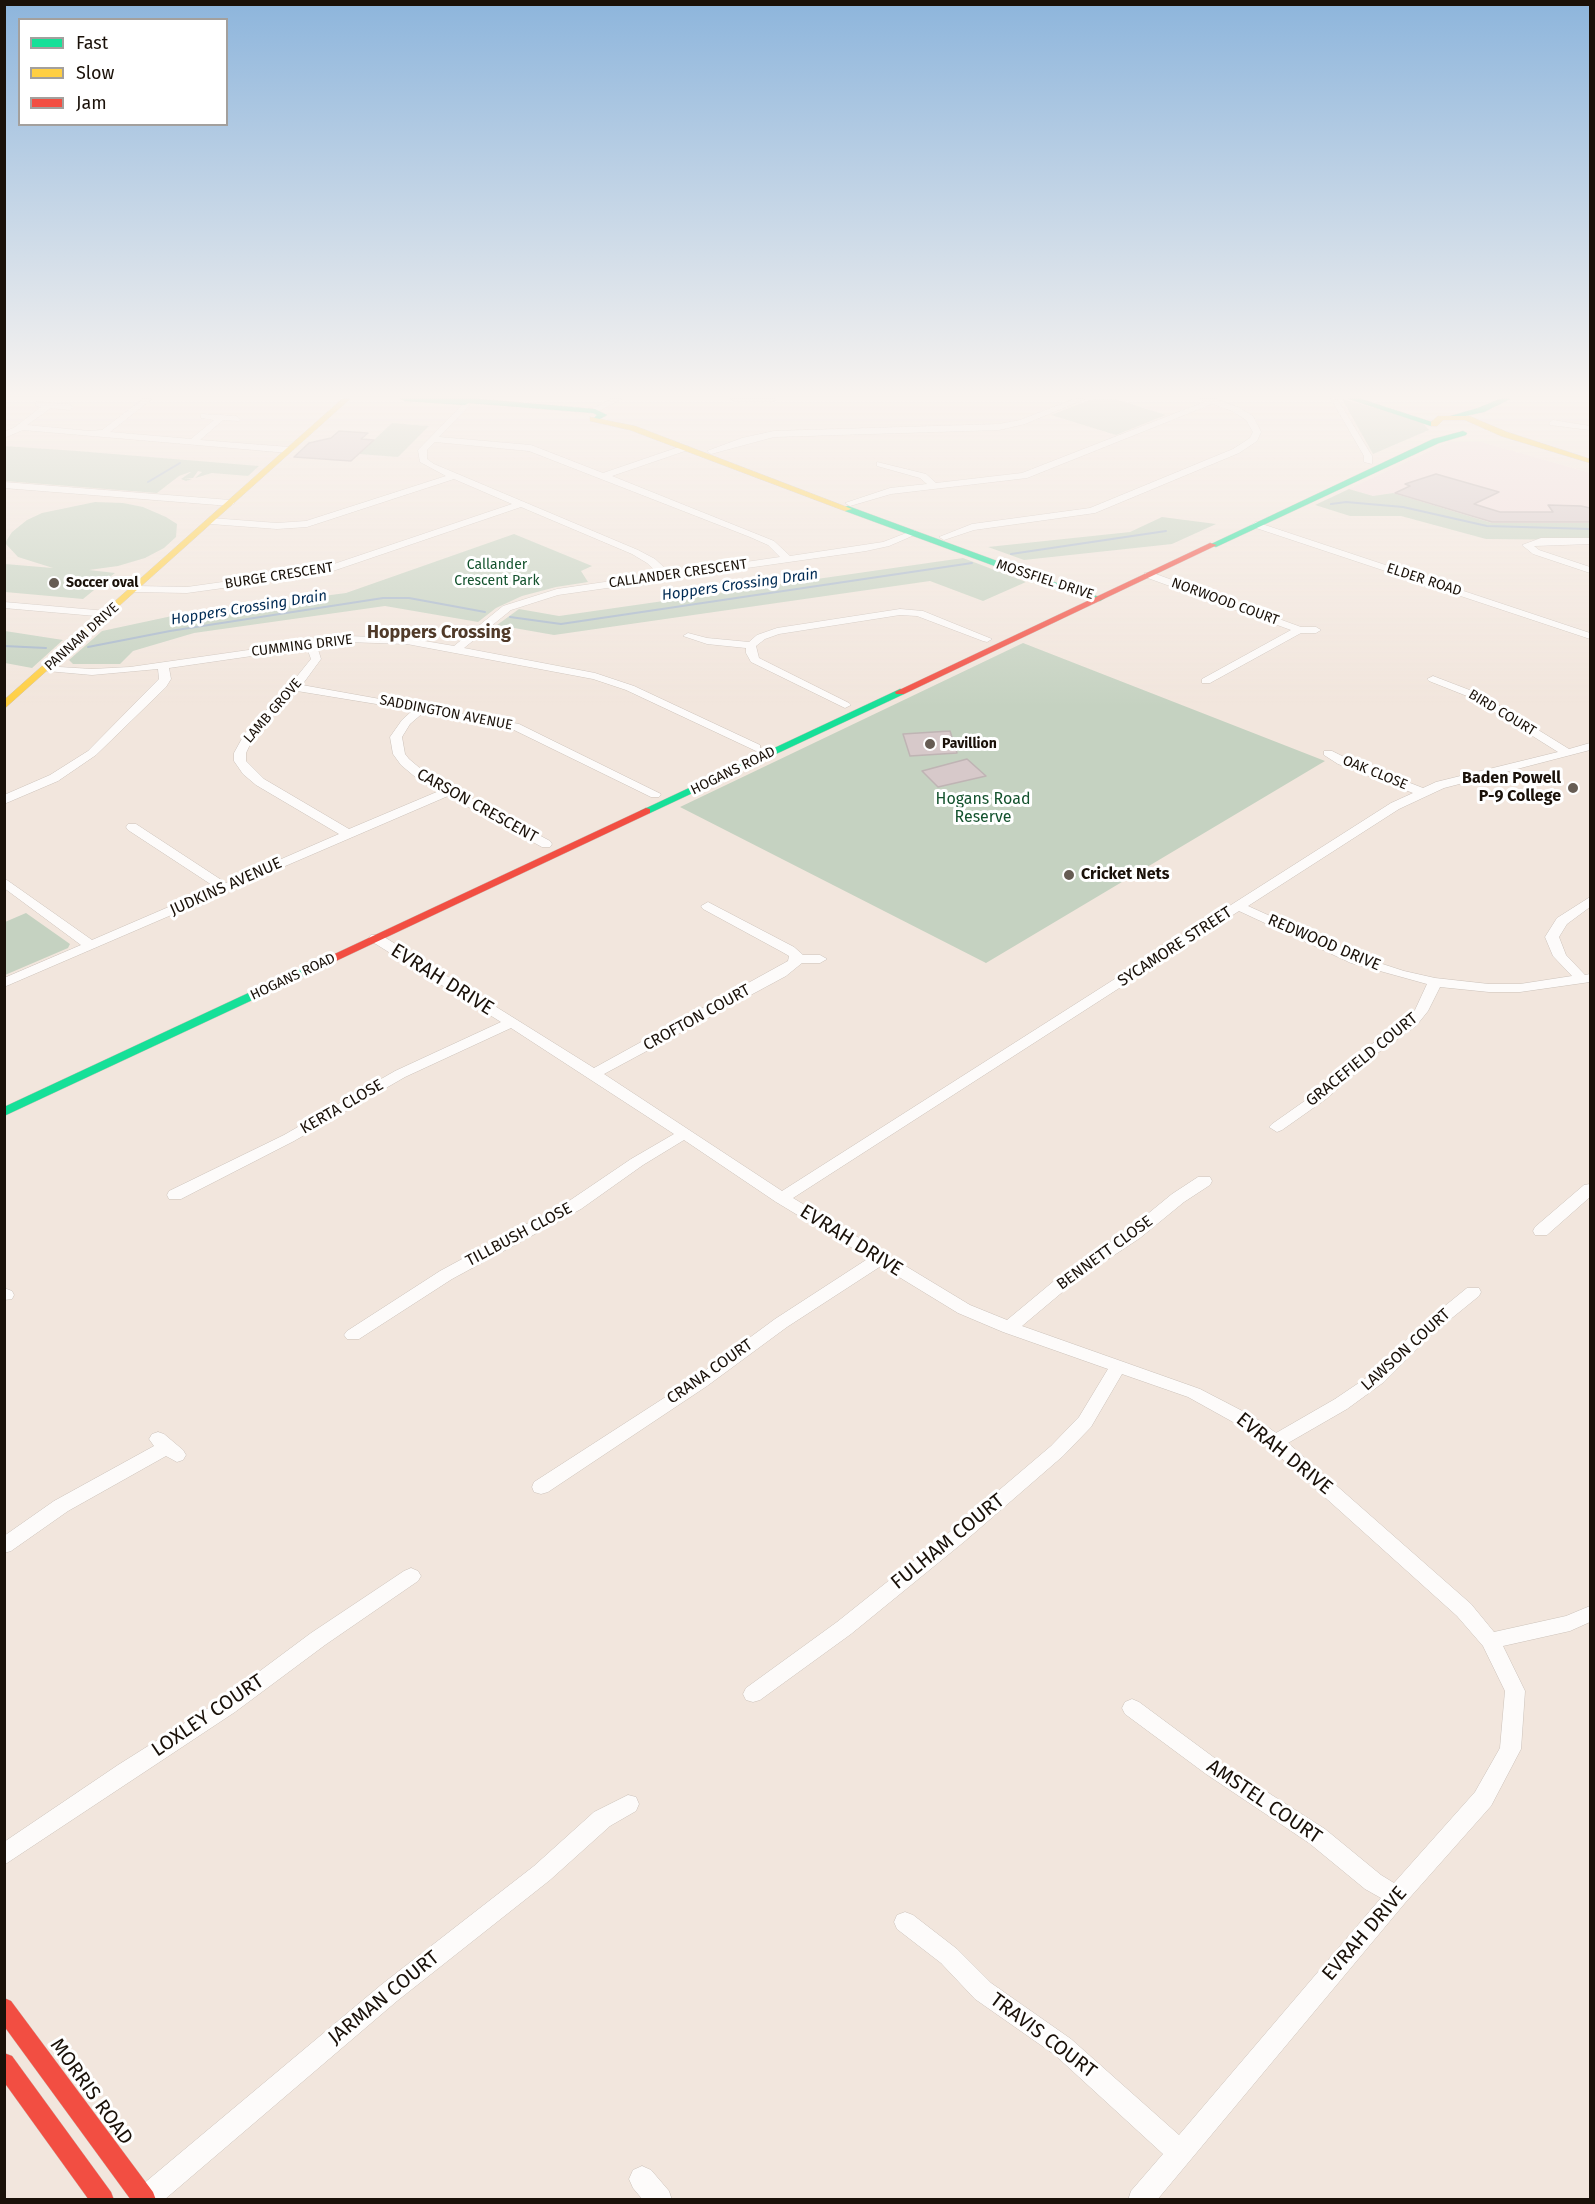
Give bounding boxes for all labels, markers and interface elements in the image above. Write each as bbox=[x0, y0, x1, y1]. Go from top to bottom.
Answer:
legend bbox=[18, 18, 228, 126]
text: Fast bbox=[76, 32, 108, 54]
text: Slow bbox=[76, 62, 114, 84]
text: Jam bbox=[76, 92, 107, 114]
street label: CALLANDER CRESCENT bbox=[608, 556, 748, 592]
street label: MOSSFIEL DRIVE bbox=[994, 556, 1096, 604]
park label: Callander Crescent Park bbox=[454, 557, 540, 590]
street label: BURGE CRESCENT bbox=[224, 559, 334, 593]
street label: ELDER ROAD bbox=[1384, 560, 1464, 600]
water label: Hoppers Crossing Drain bbox=[661, 565, 819, 605]
place label: Soccer oval bbox=[66, 575, 138, 591]
street label: NORWOOD COURT bbox=[1169, 575, 1281, 629]
marker: Soccer oval bbox=[47, 576, 61, 590]
water label: Hoppers Crossing Drain bbox=[170, 587, 328, 629]
street label: PANNAM DRIVE bbox=[41, 599, 123, 675]
district label: Hoppers Crossing bbox=[367, 622, 511, 644]
street label: CUMMING DRIVE bbox=[250, 631, 354, 661]
street label: LAMB GROVE bbox=[240, 675, 306, 747]
street label: BIRD COURT bbox=[1465, 686, 1539, 740]
street label: SADDINGTON AVENUE bbox=[378, 692, 514, 734]
place label: Pavillion bbox=[942, 736, 997, 752]
marker: Pavillion bbox=[923, 737, 937, 751]
street label: HOGANS ROAD bbox=[688, 743, 778, 799]
street label: OAK CLOSE bbox=[1340, 752, 1410, 794]
street label: CARSON CRESCENT bbox=[413, 765, 541, 847]
place label: Baden Powell P-9 College bbox=[1462, 769, 1561, 807]
marker: Baden Powell P-9 College bbox=[1566, 781, 1580, 795]
park label: Hogans Road Reserve bbox=[936, 790, 1030, 828]
street label: JUDKINS AVENUE bbox=[167, 854, 285, 920]
place label: Cricket Nets bbox=[1081, 865, 1169, 885]
marker: Cricket Nets bbox=[1062, 868, 1076, 882]
street label: SYCAMORE STREET bbox=[1114, 903, 1236, 991]
street label: REDWOOD DRIVE bbox=[1265, 911, 1383, 975]
street label: EVRAH DRIVE bbox=[386, 939, 498, 1021]
street label: HOGANS ROAD bbox=[248, 950, 338, 1004]
street label: CROFTON COURT bbox=[640, 981, 754, 1055]
street label: GRACEFIELD COURT bbox=[1302, 1009, 1422, 1111]
street label: KERTA CLOSE bbox=[297, 1075, 387, 1139]
street label: TILLBUSH CLOSE bbox=[463, 1199, 575, 1271]
street label: EVRAH DRIVE bbox=[795, 1200, 907, 1282]
street label: BENNETT CLOSE bbox=[1053, 1212, 1157, 1294]
street label: LAWSON COURT bbox=[1358, 1305, 1454, 1395]
street label: CRANA COURT bbox=[664, 1335, 756, 1409]
street label: EVRAH DRIVE bbox=[1231, 1408, 1337, 1500]
street label: FULHAM COURT bbox=[886, 1489, 1010, 1595]
street label: LOXLEY COURT bbox=[147, 1670, 269, 1762]
street label: AMSTEL COURT bbox=[1202, 1755, 1326, 1849]
street label: EVRAH DRIVE bbox=[1318, 1882, 1412, 1986]
street label: JARMAN COURT bbox=[324, 1946, 444, 2050]
street label: TRAVIS COURT bbox=[985, 1988, 1101, 2084]
street label: MORRIS ROAD bbox=[44, 2034, 138, 2150]

